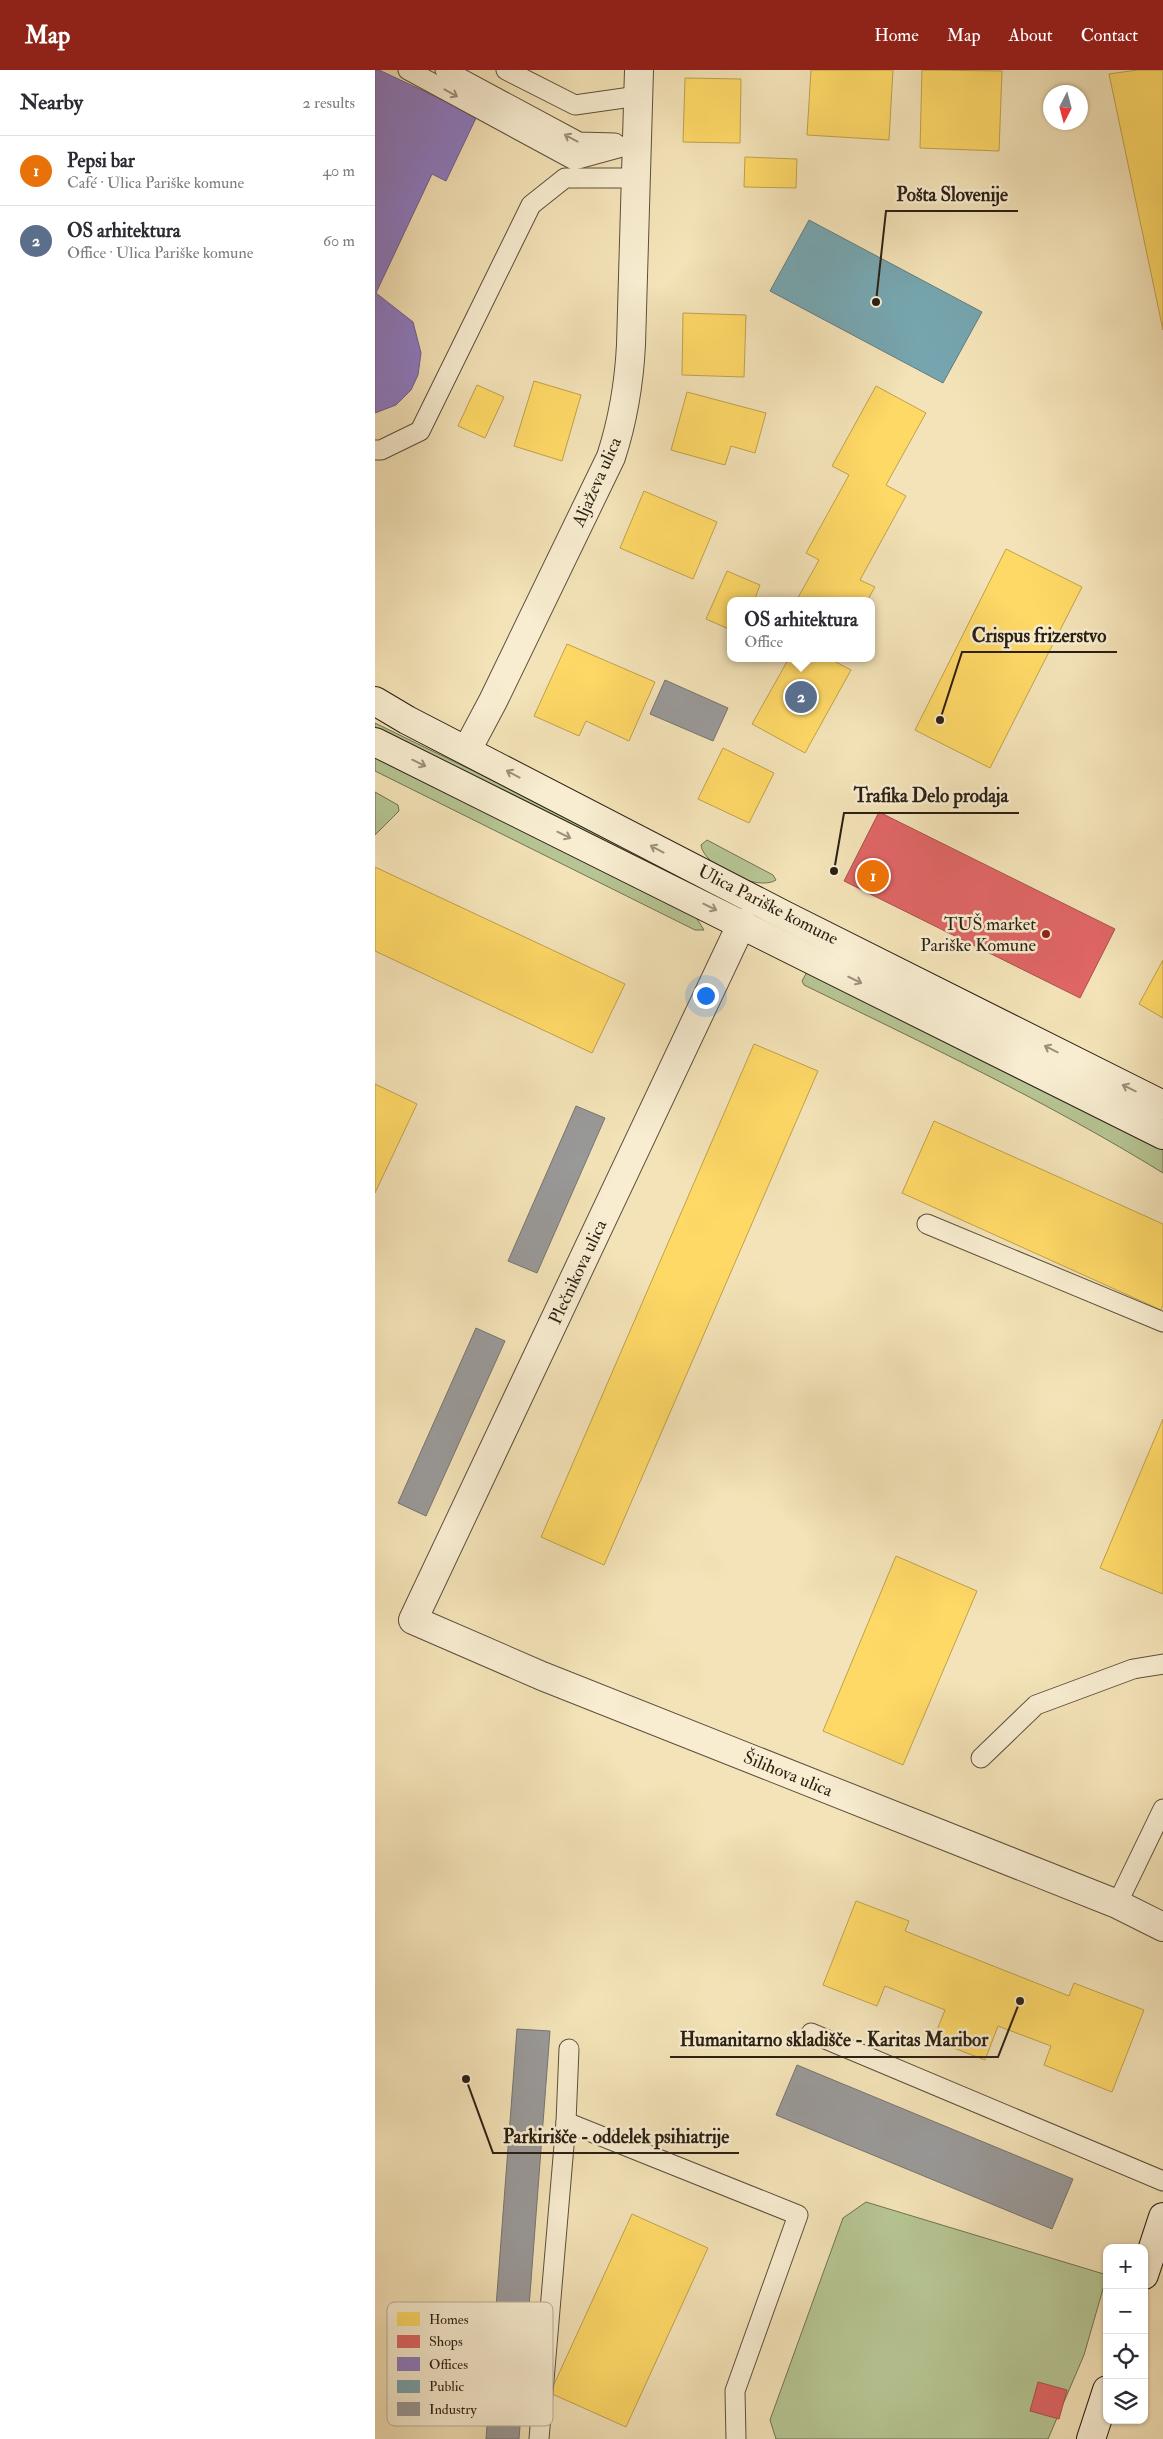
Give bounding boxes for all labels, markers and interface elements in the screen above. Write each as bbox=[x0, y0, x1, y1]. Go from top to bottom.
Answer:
text: Map bbox=[25, 20, 70, 51]
text: Home bbox=[874, 24, 919, 47]
text: Map bbox=[947, 24, 981, 47]
text: About bbox=[1009, 24, 1053, 47]
text: Contact bbox=[1081, 24, 1138, 47]
north arrow bbox=[1043, 85, 1088, 130]
one-way arrow bbox=[444, 88, 459, 98]
text: Nearby bbox=[20, 89, 83, 116]
text: 2 results bbox=[302, 93, 355, 113]
one-way arrow bbox=[564, 132, 579, 142]
text: Pepsi bar bbox=[67, 149, 135, 173]
text: 1 bbox=[33, 161, 39, 181]
text: 40 m bbox=[322, 161, 355, 181]
text: Café · Ulica Pariške komune bbox=[67, 173, 244, 193]
callout: Pošta Slovenije bbox=[886, 177, 1018, 211]
text: Pošta Slovenije bbox=[896, 183, 1008, 207]
text: OS arhitektura bbox=[67, 219, 181, 243]
text: 2 bbox=[32, 231, 40, 251]
text: 60 m bbox=[323, 231, 355, 251]
text: Office · Ulica Pariške komune bbox=[67, 243, 253, 263]
street label: Aljaževa ulica bbox=[567, 433, 627, 531]
popup bbox=[727, 597, 875, 662]
text: OS arhitektura bbox=[744, 608, 858, 632]
callout: Crispus frizerstvo bbox=[962, 618, 1117, 652]
text: Crispus frizerstvo bbox=[972, 624, 1106, 649]
text: Office bbox=[744, 632, 783, 652]
pin: 2 bbox=[785, 678, 817, 716]
one-way arrow bbox=[411, 759, 426, 768]
one-way arrow bbox=[506, 769, 521, 778]
callout: Trafika Delo prodaja bbox=[844, 779, 1019, 813]
text: Trafika Delo prodaja bbox=[853, 784, 1009, 809]
one-way arrow bbox=[556, 831, 571, 840]
one-way arrow bbox=[650, 844, 665, 853]
pin: 1 bbox=[857, 857, 889, 895]
street label: Ulica Pariške komune bbox=[694, 860, 842, 951]
one-way arrow bbox=[702, 903, 717, 913]
place label: TUŠ market Pariške Komune bbox=[920, 912, 1036, 957]
marker: TUŠ market Pariške Komune bbox=[1040, 928, 1052, 940]
one-way arrow bbox=[848, 975, 863, 985]
your location bbox=[693, 983, 719, 1009]
one-way arrow bbox=[1044, 1044, 1059, 1053]
one-way arrow bbox=[1122, 1083, 1137, 1092]
street label: Plečnikova ulica bbox=[544, 1215, 613, 1328]
street label: Šilihova ulica bbox=[740, 1745, 837, 1803]
callout: Humanitarno skladišče - Karitas Maribor bbox=[670, 2023, 998, 2057]
text: Humanitarno skladišče - Karitas Maribor bbox=[680, 2028, 989, 2052]
callout: Parkirišče - oddelek psihiatrije bbox=[493, 2119, 739, 2153]
text: Parkirišče - oddelek psihiatrije bbox=[503, 2125, 729, 2150]
map controls bbox=[1103, 2244, 1148, 2424]
button: + bbox=[1103, 2244, 1148, 2289]
button: − bbox=[1103, 2289, 1148, 2334]
legend bbox=[387, 2302, 553, 2426]
text: Homes bbox=[429, 2311, 469, 2328]
text: Shops bbox=[429, 2333, 463, 2351]
button: locate bbox=[1103, 2334, 1148, 2379]
text: Offices bbox=[429, 2356, 468, 2373]
text: Public bbox=[429, 2378, 464, 2395]
button: layers bbox=[1103, 2379, 1148, 2424]
text: Industry bbox=[429, 2401, 478, 2419]

